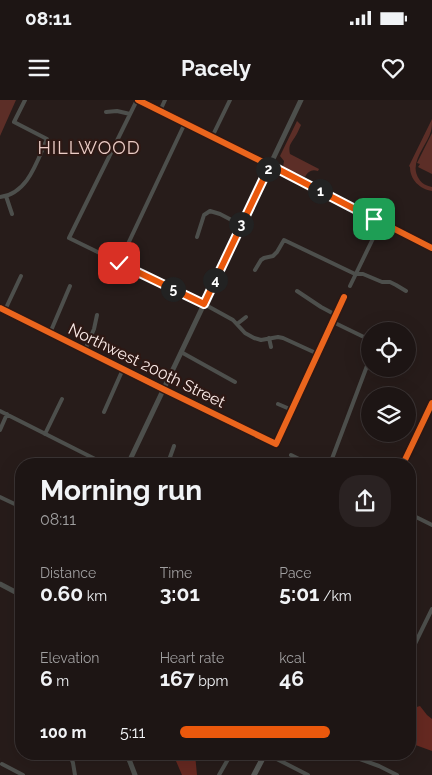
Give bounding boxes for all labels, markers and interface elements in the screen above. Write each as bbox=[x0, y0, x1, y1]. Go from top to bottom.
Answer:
text: 08:11 bbox=[25, 7, 72, 29]
icon: menu bbox=[25, 54, 53, 82]
icon: heart bbox=[379, 54, 407, 82]
text: Pacely bbox=[181, 55, 251, 81]
district label: HILLWOOD bbox=[37, 137, 141, 158]
pin: 2 bbox=[256, 156, 280, 182]
text: 2 bbox=[265, 161, 272, 177]
pin: 1 bbox=[308, 178, 332, 204]
text: 1 bbox=[317, 183, 324, 199]
pin bbox=[353, 198, 395, 240]
icon: arrive bbox=[360, 205, 388, 233]
pin: 3 bbox=[228, 212, 254, 236]
text: 3 bbox=[238, 216, 245, 232]
pin bbox=[98, 242, 140, 284]
icon: check bbox=[105, 249, 133, 277]
pin: 4 bbox=[202, 268, 228, 292]
text: 4 bbox=[212, 272, 220, 288]
pin: 5 bbox=[160, 276, 186, 302]
text: 5 bbox=[170, 281, 177, 297]
street label: Northwest 200th Street bbox=[65, 319, 229, 412]
map controls bbox=[361, 322, 416, 442]
button: locate bbox=[361, 322, 416, 377]
button: layers bbox=[361, 387, 416, 442]
text: Morning run bbox=[40, 474, 202, 507]
button: share bbox=[339, 475, 391, 527]
text: 08:11 bbox=[40, 510, 76, 529]
text: Distance bbox=[40, 565, 96, 581]
text: Time bbox=[160, 565, 192, 581]
text: Pace bbox=[279, 565, 311, 581]
text: 0.60 bbox=[40, 581, 83, 606]
text: 3:01 bbox=[160, 581, 200, 606]
text: 5:01 bbox=[279, 581, 319, 606]
text: km bbox=[83, 588, 107, 604]
text: /km bbox=[319, 588, 352, 604]
text: Elevation bbox=[40, 650, 99, 666]
text: Heart rate bbox=[160, 650, 224, 666]
text: kcal bbox=[279, 650, 306, 666]
text: 6 bbox=[40, 666, 53, 691]
text: 167 bbox=[160, 666, 195, 691]
text: 46 bbox=[279, 666, 304, 691]
text: m bbox=[53, 673, 69, 689]
text: bpm bbox=[195, 673, 228, 689]
text: 100 m bbox=[40, 723, 86, 742]
text: 5:11 bbox=[120, 723, 145, 742]

